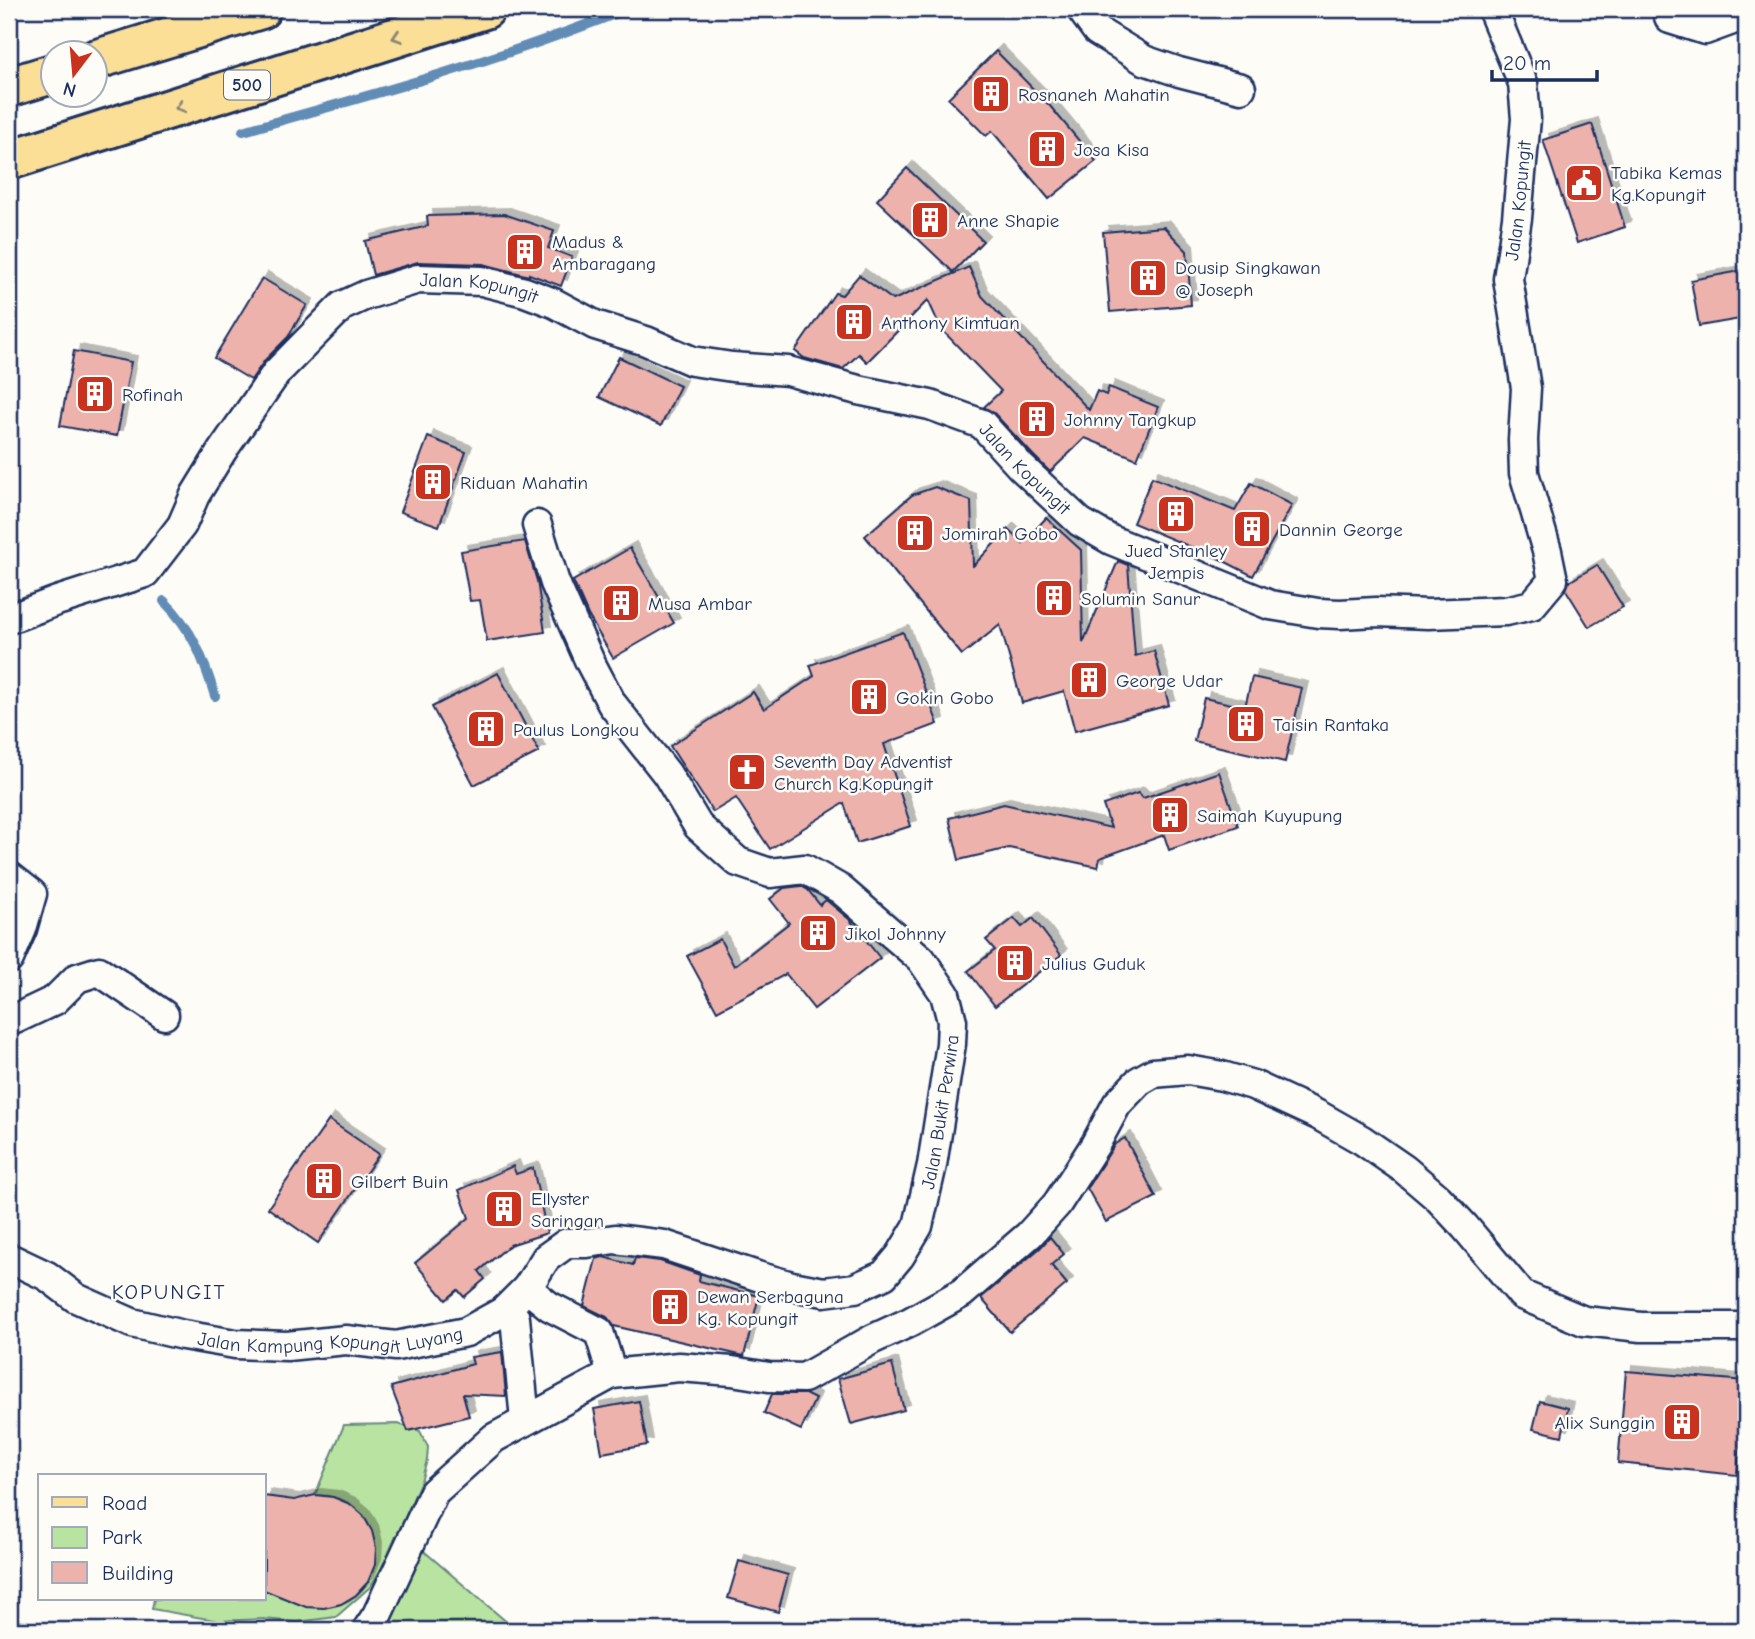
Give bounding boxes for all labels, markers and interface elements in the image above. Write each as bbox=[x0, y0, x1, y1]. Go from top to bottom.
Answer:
one-way arrow bbox=[391, 29, 403, 43]
north arrow bbox=[38, 38, 108, 108]
scale bar bbox=[1492, 38, 1598, 82]
text: 20 m bbox=[1503, 51, 1551, 75]
road number: 500 bbox=[224, 70, 270, 100]
building icon: Rosnaneh Mahatin bbox=[970, 73, 1012, 115]
text: N bbox=[61, 77, 79, 102]
place label: Rosnaneh Mahatin bbox=[1018, 84, 1170, 106]
one-way arrow bbox=[174, 98, 186, 113]
building icon: Josa Kisa bbox=[1026, 128, 1068, 170]
place label: Josa Kisa bbox=[1074, 139, 1149, 161]
street label: Jalan Kopungit bbox=[1501, 139, 1536, 262]
public building icon: Tabika Kemas Kg.Kopungit bbox=[1563, 162, 1605, 204]
place label: Tabika Kemas Kg.Kopungit bbox=[1611, 162, 1722, 206]
building icon: Anne Shapie bbox=[909, 199, 951, 241]
place label: Anne Shapie bbox=[957, 210, 1059, 232]
building icon: Madus & Ambaragang bbox=[504, 231, 546, 273]
place label: Madus & Ambaragang bbox=[552, 231, 656, 275]
building icon: Dousip Singkawan @ Joseph bbox=[1127, 257, 1169, 299]
place label: Dousip Singkawan @ Joseph bbox=[1175, 257, 1321, 301]
street label: Jalan Kopungit bbox=[419, 269, 542, 308]
building icon: Anthony Kimtuan bbox=[833, 301, 875, 343]
place label: Anthony Kimtuan bbox=[881, 312, 1020, 334]
building icon: Rofinah bbox=[74, 373, 116, 415]
place label: Rofinah bbox=[122, 384, 183, 406]
building icon: Johnny Tangkup bbox=[1016, 398, 1058, 440]
place label: Johnny Tangkup bbox=[1064, 409, 1196, 431]
street label: Jalan Kopungit bbox=[974, 419, 1075, 520]
building icon: Riduan Mahatin bbox=[412, 461, 454, 503]
place label: Riduan Mahatin bbox=[460, 472, 588, 494]
building icon: Jued Stanley Jempis bbox=[1155, 493, 1197, 535]
building icon: Dannin George bbox=[1231, 508, 1273, 550]
building icon: Jomirah Gobo bbox=[894, 512, 936, 554]
place label: Dannin George bbox=[1279, 519, 1403, 541]
place label: Jomirah Gobo bbox=[942, 523, 1058, 545]
place label: Jued Stanley Jempis bbox=[1125, 540, 1228, 584]
building icon: Solumin Sanur bbox=[1033, 577, 1075, 619]
building icon: Musa Ambar bbox=[600, 582, 642, 624]
place label: Solumin Sanur bbox=[1081, 588, 1201, 610]
place label: Musa Ambar bbox=[648, 593, 752, 615]
building icon: George Udar bbox=[1068, 659, 1110, 701]
place label: George Udar bbox=[1116, 670, 1223, 692]
building icon: Gokin Gobo bbox=[848, 676, 890, 718]
place label: Gokin Gobo bbox=[896, 687, 994, 709]
building icon: Taisin Rantaka bbox=[1225, 703, 1267, 745]
building icon: Paulus Longkou bbox=[465, 708, 507, 750]
place label: Taisin Rantaka bbox=[1273, 714, 1389, 736]
place label: Paulus Longkou bbox=[513, 719, 639, 741]
church icon: Seventh Day Adventist Church Kg.Kopungit bbox=[726, 751, 768, 793]
place label: Seventh Day Adventist Church Kg.Kopungit bbox=[774, 751, 953, 795]
building icon: Saimah Kuyupung bbox=[1149, 794, 1191, 836]
place label: Saimah Kuyupung bbox=[1197, 805, 1343, 827]
building icon: Jikol Johnny bbox=[797, 912, 839, 954]
place label: Jikol Johnny bbox=[845, 923, 946, 945]
building icon: Julius Guduk bbox=[994, 942, 1036, 984]
place label: Julius Guduk bbox=[1042, 953, 1146, 975]
street label: Jalan Bukit Perwira bbox=[917, 1035, 963, 1191]
building icon: Gilbert Buin bbox=[303, 1160, 345, 1202]
place label: Gilbert Buin bbox=[351, 1171, 448, 1193]
building icon: Ellyster Saringan bbox=[483, 1188, 525, 1230]
place label: Ellyster Saringan bbox=[531, 1188, 604, 1232]
district label: KOPUNGIT bbox=[112, 1280, 226, 1304]
building icon: Dewan Serbaguna Kg. Kopungit bbox=[649, 1286, 691, 1328]
place label: Dewan Serbaguna Kg. Kopungit bbox=[697, 1286, 844, 1330]
street label: Jalan Kampung Kopungit Luyang bbox=[196, 1323, 465, 1358]
building icon: Alix Sunggin bbox=[1661, 1401, 1703, 1443]
place label: Alix Sunggin bbox=[1554, 1412, 1655, 1434]
legend bbox=[38, 1474, 266, 1600]
text: Road bbox=[102, 1491, 147, 1515]
text: Park bbox=[102, 1525, 142, 1549]
text: Building bbox=[102, 1561, 174, 1585]

